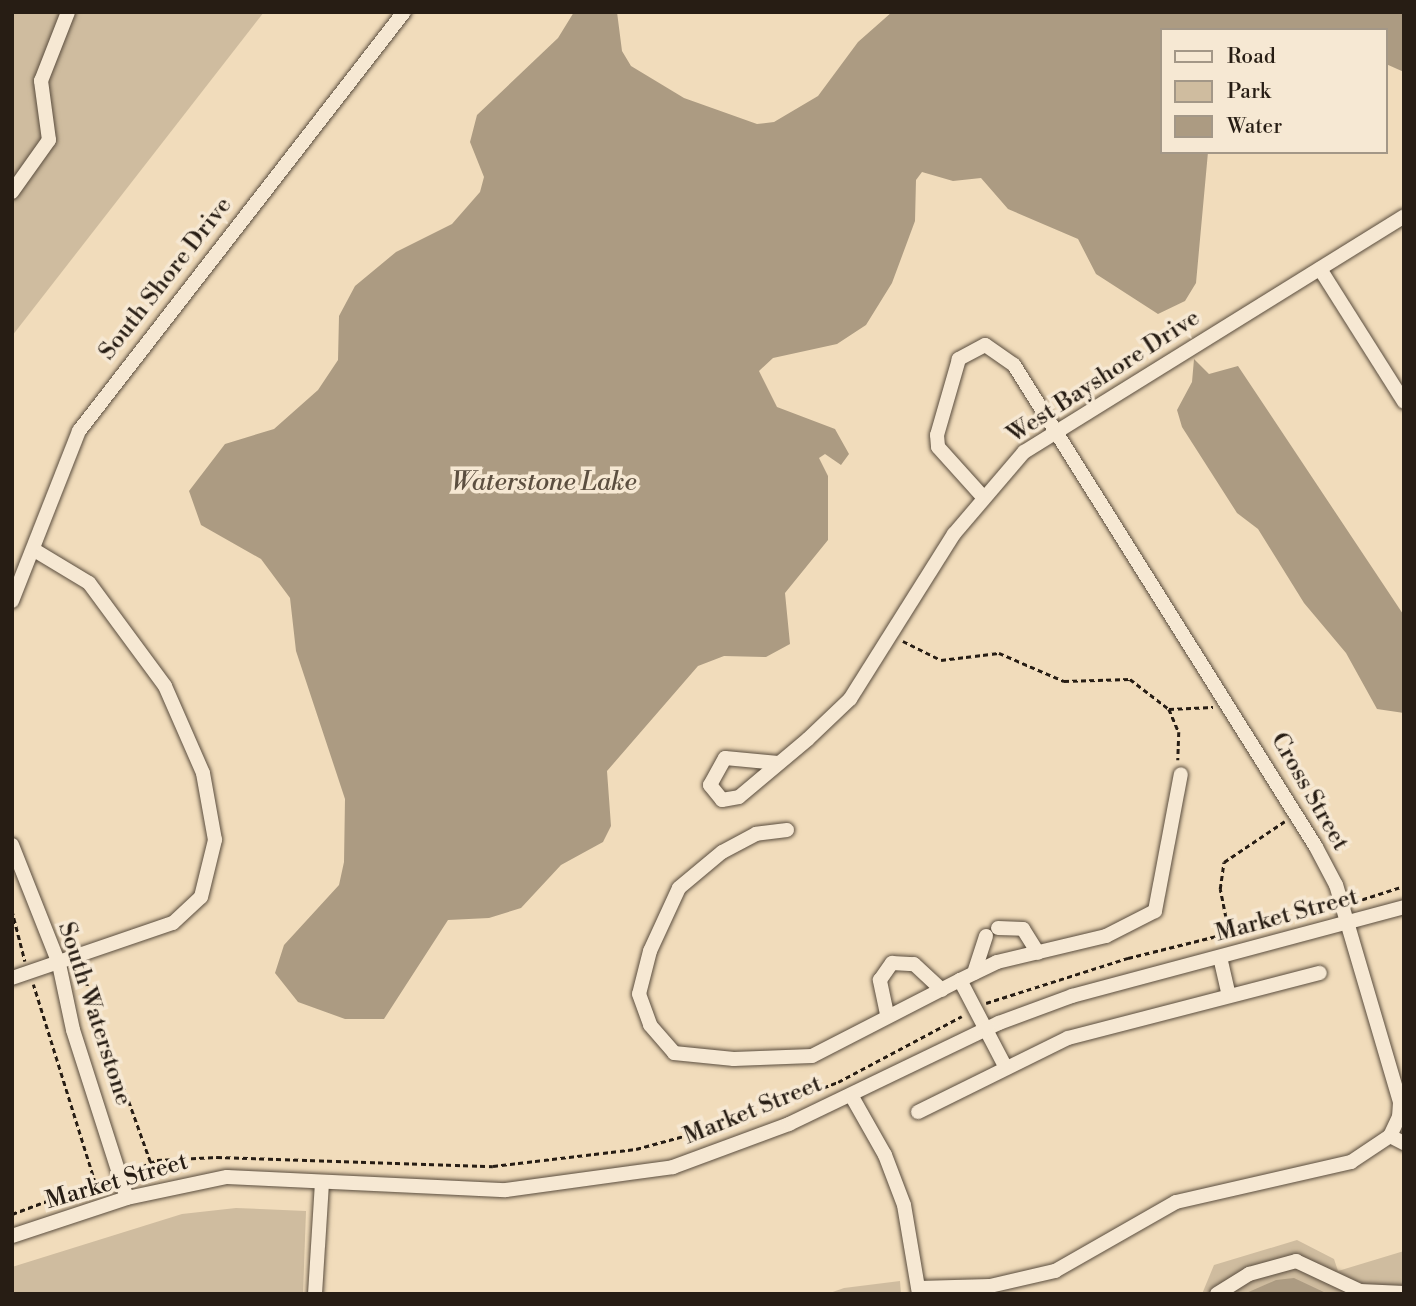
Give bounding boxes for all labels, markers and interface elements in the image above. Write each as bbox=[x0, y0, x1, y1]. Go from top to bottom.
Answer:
legend bbox=[1160, 28, 1388, 154]
text: Road bbox=[1227, 44, 1276, 70]
text: Park bbox=[1227, 79, 1271, 105]
text: Water bbox=[1227, 114, 1282, 140]
street label: South Shore Drive bbox=[93, 192, 239, 366]
street label: West Bayshore Drive bbox=[1002, 304, 1206, 450]
water label: Waterstone Lake bbox=[451, 467, 637, 499]
street label: Cross Street bbox=[1264, 728, 1354, 856]
street label: Market Street bbox=[1213, 883, 1361, 949]
street label: South Waterstone bbox=[51, 919, 137, 1109]
street label: Market Street bbox=[680, 1070, 826, 1152]
street label: Market Street bbox=[43, 1148, 191, 1216]

